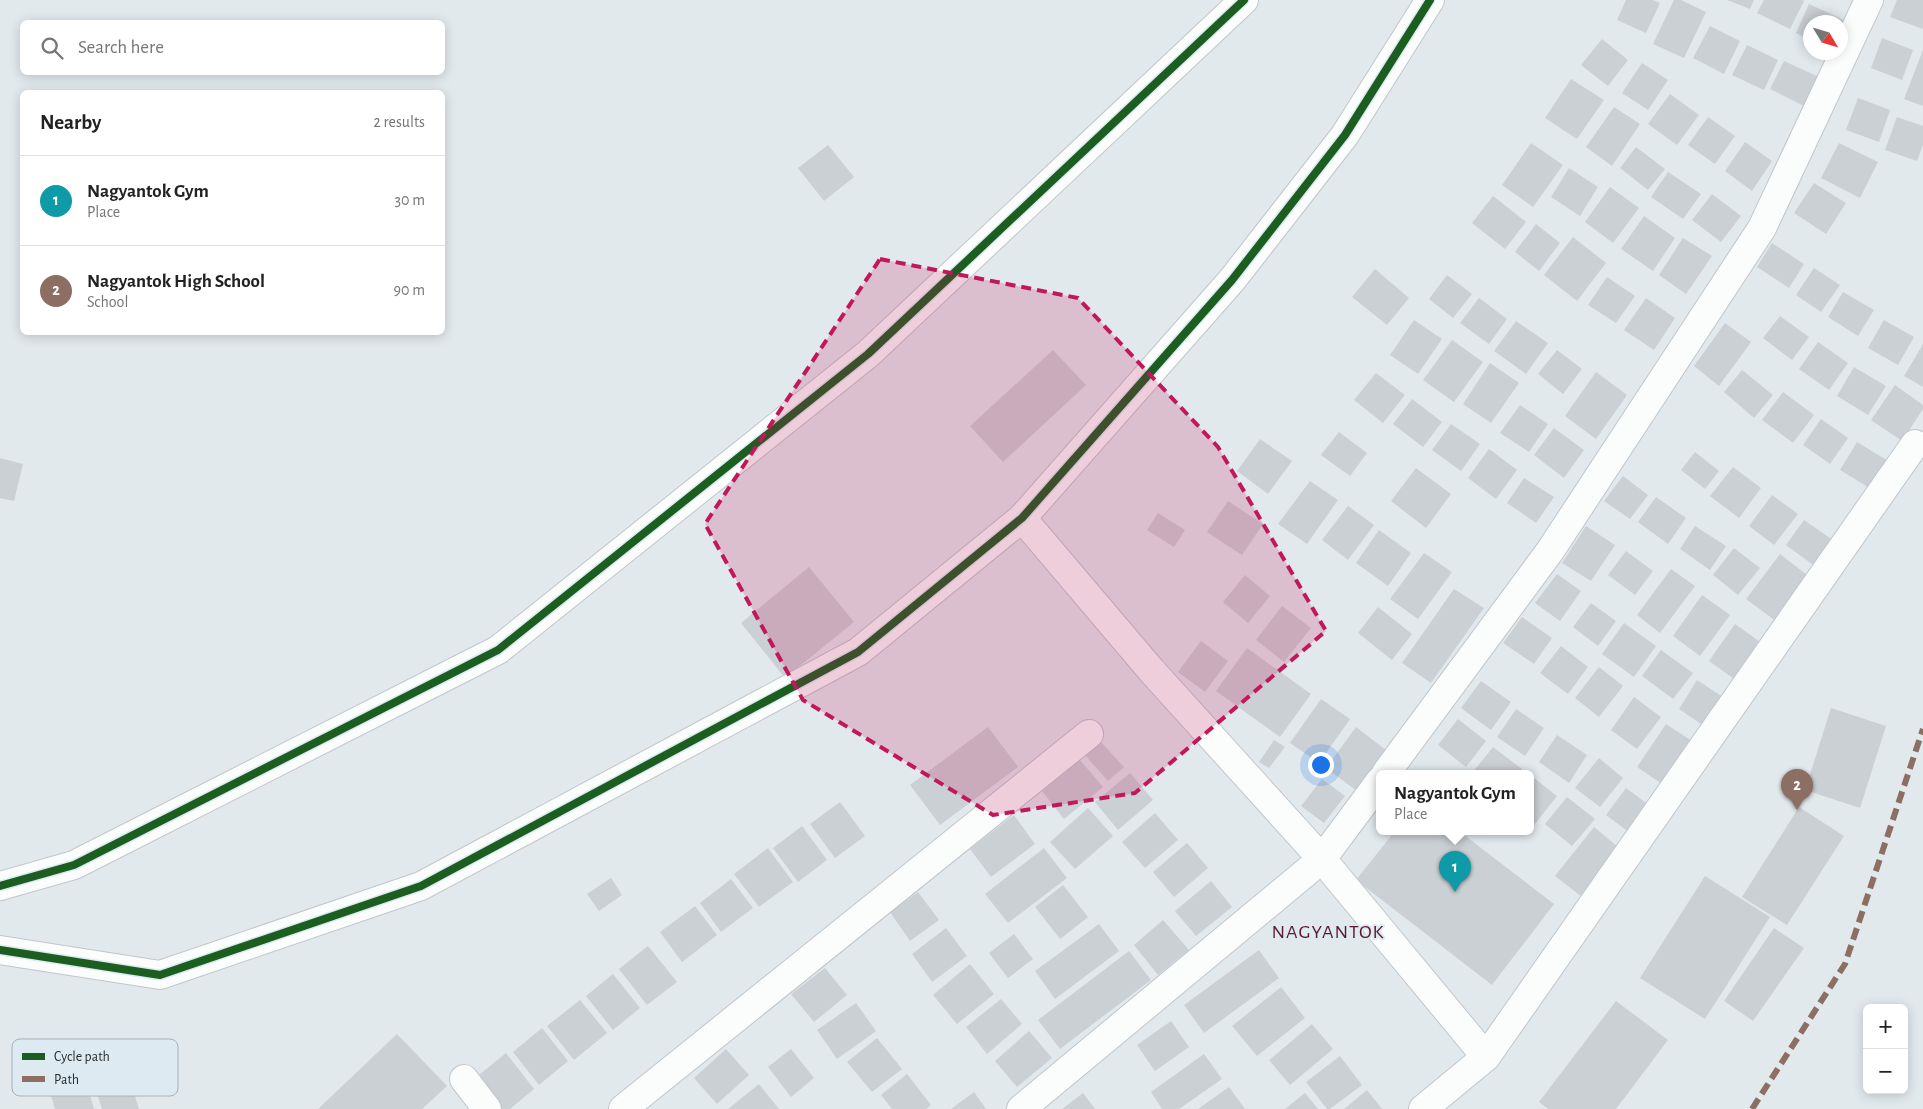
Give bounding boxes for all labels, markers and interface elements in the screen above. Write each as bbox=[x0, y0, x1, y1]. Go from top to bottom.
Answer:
north arrow bbox=[1803, 15, 1848, 60]
search box bbox=[20, 20, 445, 75]
icon: search bbox=[38, 34, 66, 62]
text: Search here bbox=[78, 38, 164, 57]
text: Nearby bbox=[40, 112, 101, 133]
text: 2 results bbox=[373, 114, 425, 130]
text: Nagyantok Gym bbox=[87, 182, 209, 201]
text: 1 bbox=[53, 192, 59, 208]
text: 30 m bbox=[395, 192, 425, 208]
text: Place bbox=[87, 204, 120, 220]
text: Nagyantok High School bbox=[87, 272, 265, 291]
text: 2 bbox=[52, 282, 60, 298]
text: 90 m bbox=[394, 282, 425, 298]
text: School bbox=[87, 294, 128, 310]
your location bbox=[1308, 752, 1334, 778]
pin: 2 bbox=[1781, 769, 1813, 810]
popup bbox=[1376, 770, 1534, 835]
text: Nagyantok Gym bbox=[1394, 784, 1516, 803]
text: Place bbox=[1394, 806, 1427, 822]
pin: 1 bbox=[1439, 851, 1471, 892]
district label: NAGYANTOK bbox=[1271, 922, 1385, 942]
map controls bbox=[1863, 1004, 1908, 1094]
button: + bbox=[1863, 1004, 1908, 1049]
legend bbox=[12, 1039, 178, 1096]
button: − bbox=[1863, 1049, 1908, 1094]
text: Cycle path bbox=[54, 1050, 110, 1064]
text: Path bbox=[54, 1073, 79, 1087]

